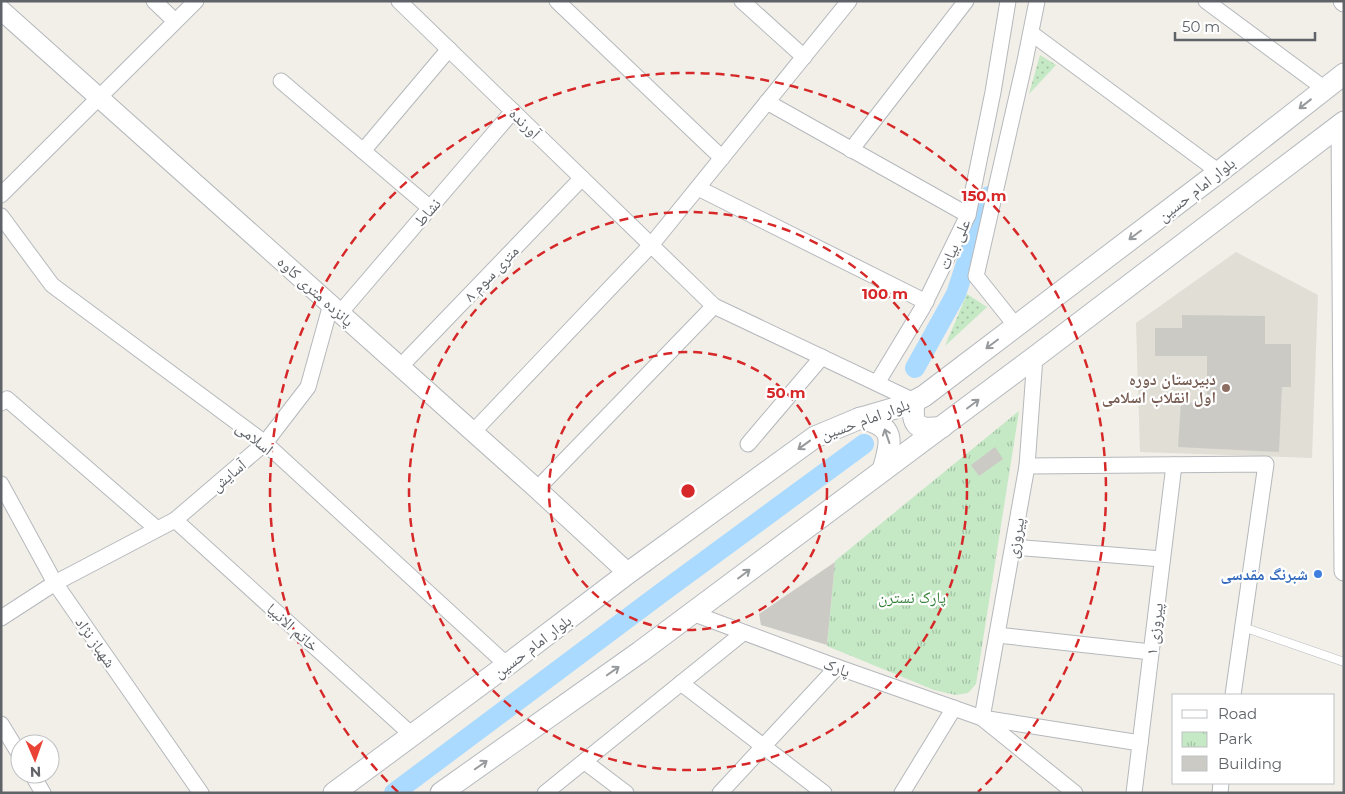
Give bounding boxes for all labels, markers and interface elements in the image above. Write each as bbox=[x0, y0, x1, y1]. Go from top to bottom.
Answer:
scale bar bbox=[1175, 10, 1315, 42]
text: 50 m bbox=[1182, 17, 1220, 36]
one-way arrow bbox=[1299, 98, 1312, 109]
street label: آورنده bbox=[505, 104, 545, 143]
street label: بلوار امام حسین bbox=[1154, 153, 1239, 226]
text: 150 m bbox=[962, 186, 1006, 205]
street label: نشاط bbox=[410, 194, 445, 230]
street label: علی بیات bbox=[934, 216, 975, 273]
one-way arrow bbox=[1129, 230, 1142, 241]
street label: ۸ متری سوم bbox=[460, 241, 524, 306]
street label: پانزده متری کاوه bbox=[273, 252, 358, 331]
text: 100 m bbox=[862, 284, 908, 303]
one-way arrow bbox=[985, 339, 999, 349]
place label: دبیرستان دوره اول انقلاب اسلامی bbox=[1102, 370, 1216, 407]
marker: دبیرستان دوره اول انقلاب اسلامی bbox=[1220, 382, 1232, 394]
text: 50 m bbox=[766, 383, 806, 402]
street label: بلوار امام حسین bbox=[818, 395, 912, 445]
one-way arrow bbox=[966, 399, 980, 409]
street label: اسلامی bbox=[232, 418, 277, 460]
one-way arrow bbox=[882, 429, 891, 444]
one-way arrow bbox=[798, 439, 811, 450]
street label: آسایش bbox=[207, 455, 251, 496]
centre of rings bbox=[679, 482, 697, 500]
street label: پیروزی bbox=[1003, 516, 1029, 560]
place label: شبرنگ مقدسی bbox=[1220, 565, 1308, 584]
marker: شبرنگ مقدسی bbox=[1312, 568, 1324, 580]
one-way arrow bbox=[737, 569, 751, 579]
park label: پارک نسترن bbox=[878, 588, 946, 608]
street label: خاتم الانبیا bbox=[262, 599, 323, 656]
street label: پیروزی ۱ bbox=[1142, 602, 1168, 656]
street label: بلوار امام حسین bbox=[489, 611, 576, 683]
street label: شهباز نژاد bbox=[71, 613, 120, 671]
street label: پارک bbox=[821, 654, 853, 681]
one-way arrow bbox=[606, 666, 620, 676]
legend bbox=[1172, 694, 1335, 784]
text: Road bbox=[1218, 704, 1257, 723]
text: Park bbox=[1218, 729, 1252, 748]
north arrow bbox=[10, 734, 60, 784]
text: Building bbox=[1218, 754, 1282, 773]
one-way arrow bbox=[474, 760, 488, 770]
text: N bbox=[29, 763, 41, 781]

